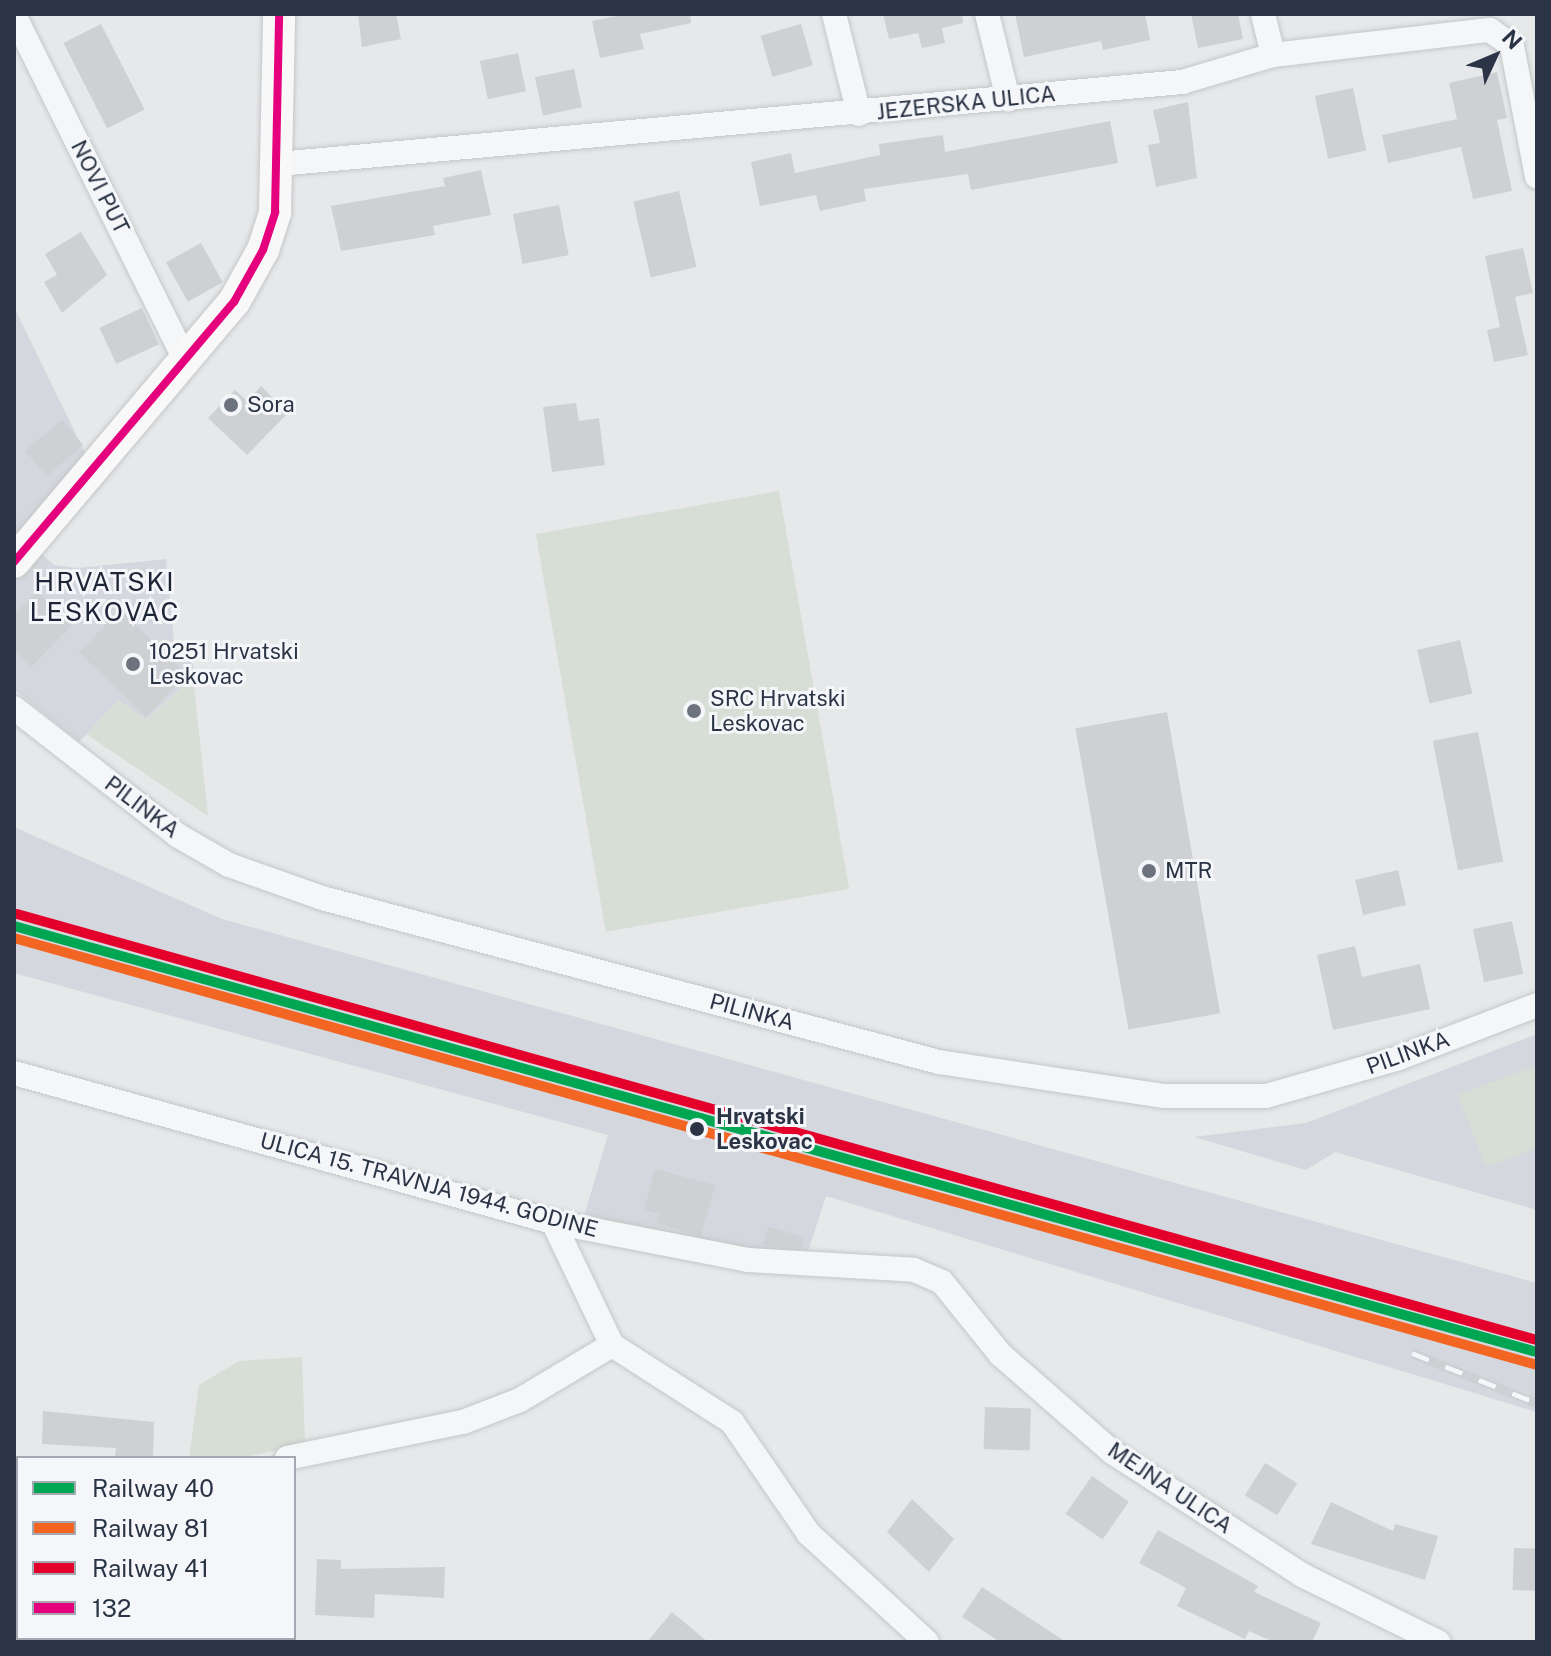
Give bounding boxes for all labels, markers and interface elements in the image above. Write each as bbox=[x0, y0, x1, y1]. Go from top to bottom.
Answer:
north arrow bbox=[1455, 16, 1535, 96]
text: N bbox=[1497, 24, 1528, 55]
street label: JEZERSKA ULICA bbox=[875, 80, 1057, 126]
street label: NOVI PUT bbox=[65, 136, 135, 238]
place label: Sora bbox=[247, 392, 295, 418]
marker: Sora bbox=[222, 396, 240, 414]
district label: HRVATSKI LESKOVAC bbox=[30, 566, 180, 628]
place label: 10251 Hrvatski Leskovac bbox=[149, 638, 299, 690]
marker: 10251 Hrvatski Leskovac bbox=[124, 655, 142, 673]
place label: SRC Hrvatski Leskovac bbox=[710, 685, 846, 736]
marker: SRC Hrvatski Leskovac bbox=[685, 702, 703, 720]
street label: PILINKA bbox=[99, 770, 185, 844]
place label: MTR bbox=[1165, 858, 1212, 884]
marker: MTR bbox=[1140, 862, 1158, 880]
street label: PILINKA bbox=[707, 988, 797, 1036]
street label: PILINKA bbox=[1363, 1026, 1453, 1080]
place label: Hrvatski Leskovac bbox=[716, 1103, 813, 1154]
marker: Hrvatski Leskovac bbox=[685, 1117, 709, 1141]
street label: ULICA 15. TRAVNJA 1944. GODINE bbox=[257, 1127, 601, 1243]
street label: MEJNA ULICA bbox=[1103, 1437, 1237, 1539]
legend bbox=[16, 1456, 296, 1640]
text: Railway 40 bbox=[92, 1474, 214, 1502]
text: Railway 81 bbox=[92, 1514, 209, 1542]
text: Railway 41 bbox=[92, 1554, 209, 1582]
text: 132 bbox=[92, 1594, 131, 1622]

